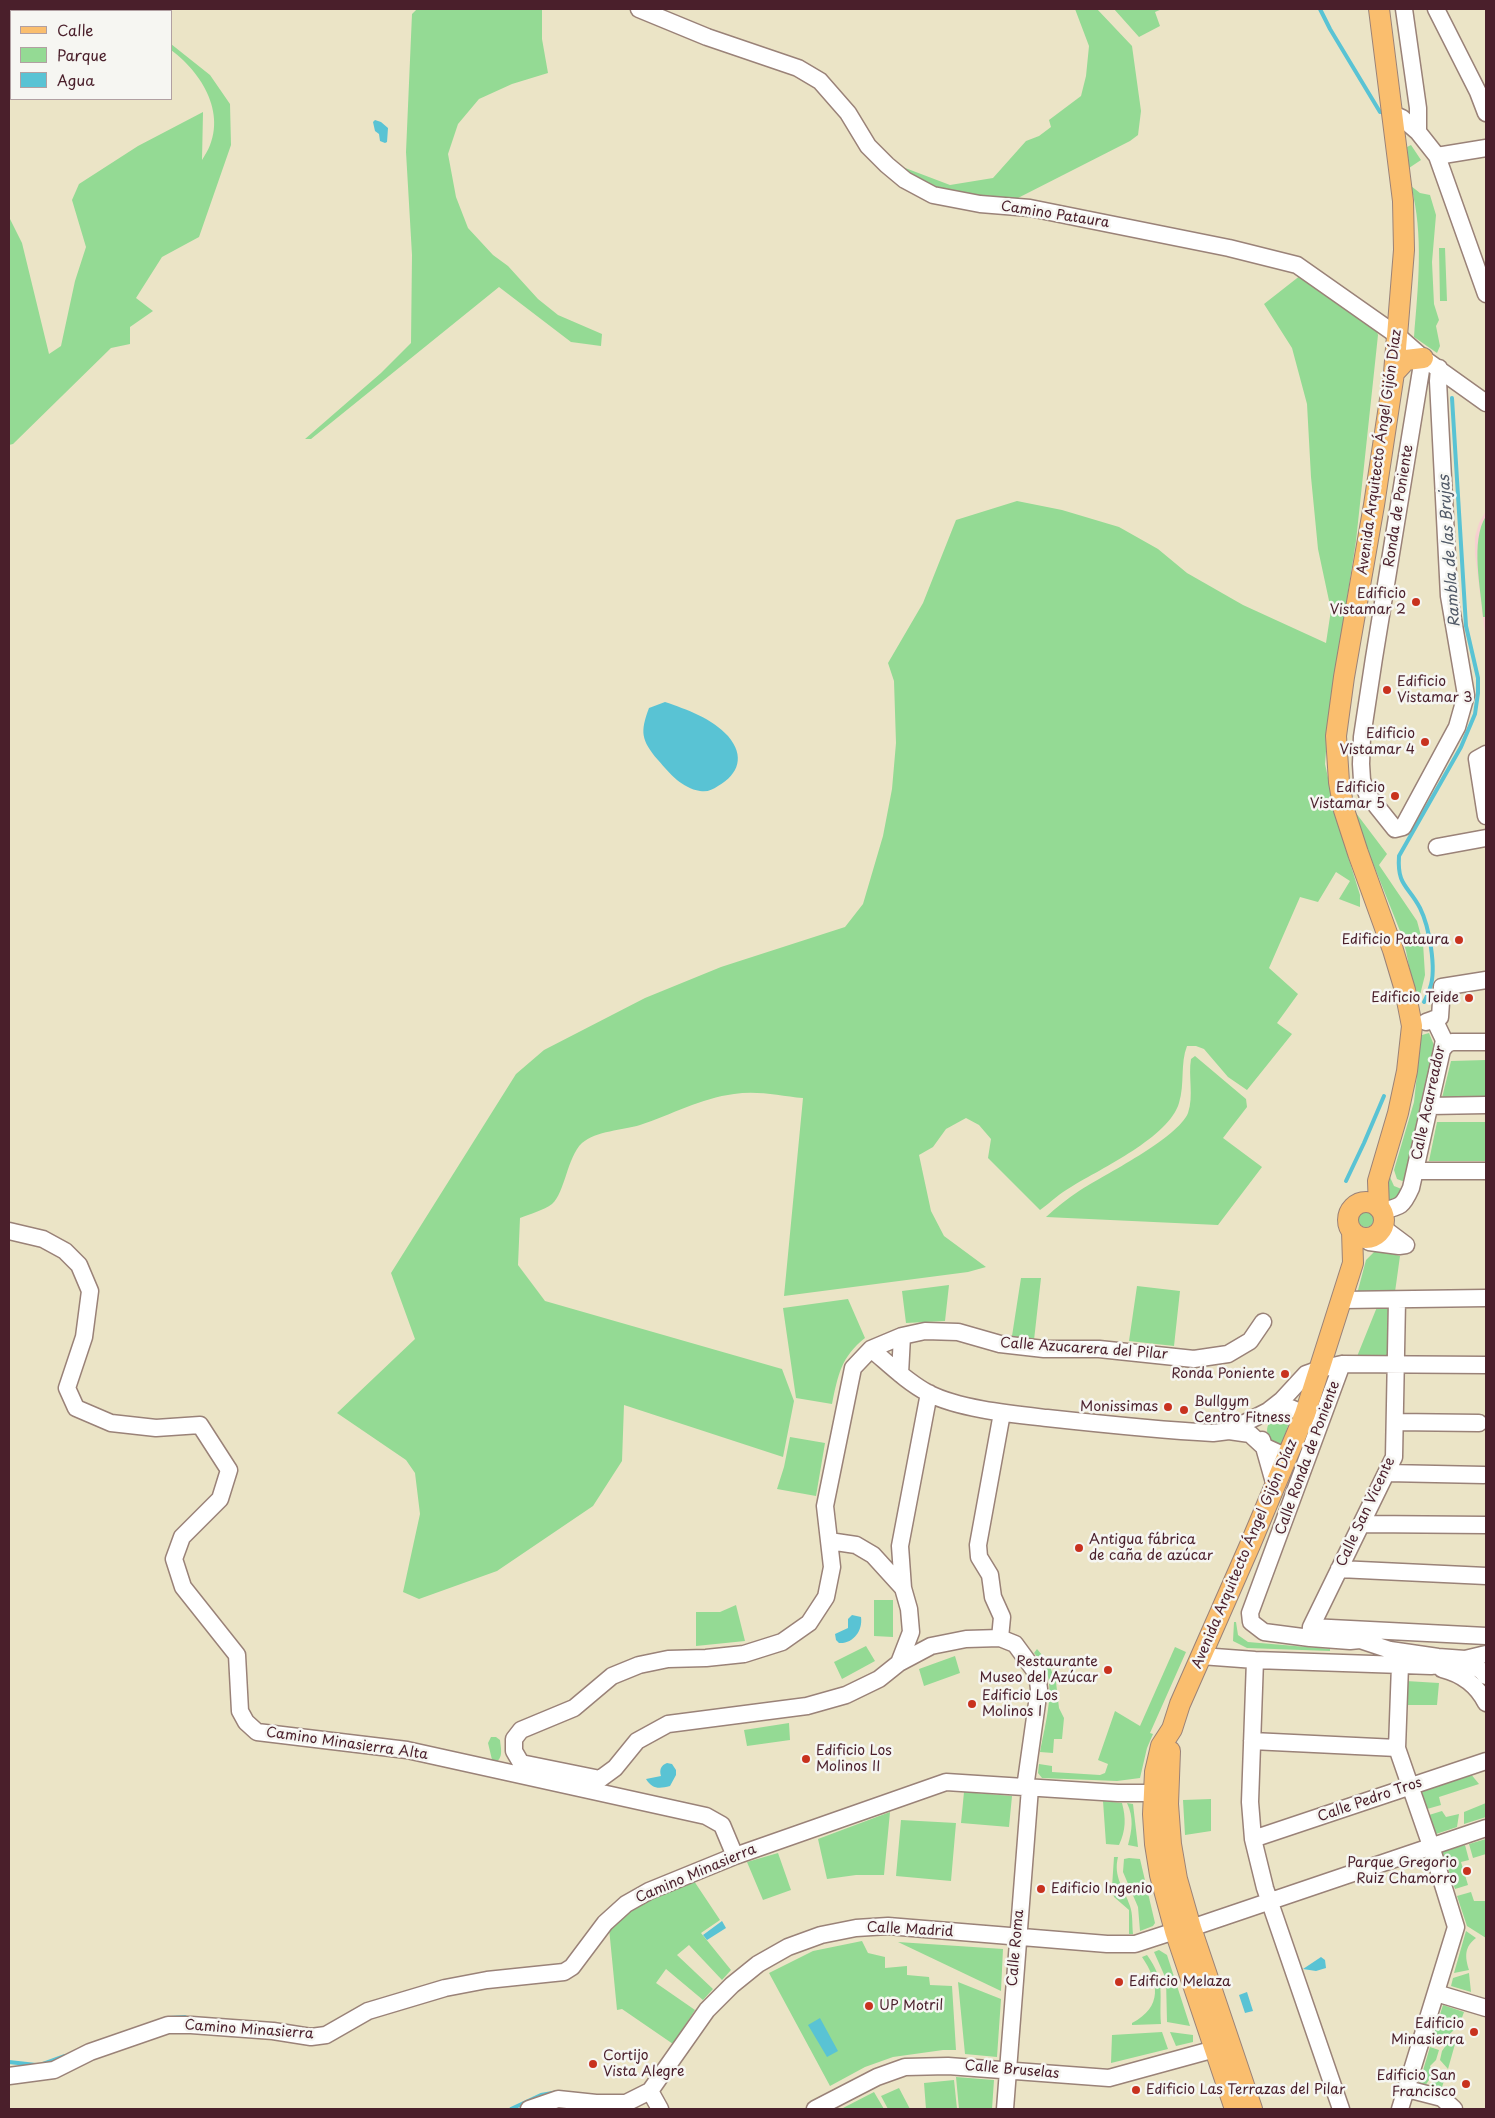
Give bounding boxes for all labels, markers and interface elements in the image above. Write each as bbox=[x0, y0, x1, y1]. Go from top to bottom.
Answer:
legend bbox=[10, 10, 172, 100]
text: Calle bbox=[57, 18, 94, 41]
text: Parque bbox=[57, 43, 107, 66]
text: Agua bbox=[57, 68, 95, 91]
street label: Camino Pataura bbox=[999, 198, 1111, 232]
street label: Avenida Arquitecto Ángel Gijón Díaz bbox=[1354, 328, 1406, 576]
street label: Ronda de Poniente bbox=[1381, 444, 1417, 568]
water label: Rambla de las Brujas bbox=[1436, 474, 1464, 628]
place label: Edificio Vistamar 2 bbox=[1330, 586, 1406, 618]
marker: Edificio Vistamar 2 bbox=[1410, 596, 1422, 608]
place label: Edificio Vistamar 3 bbox=[1397, 674, 1473, 706]
marker: Edificio Vistamar 3 bbox=[1381, 684, 1393, 696]
place label: Edificio Vistamar 4 bbox=[1339, 726, 1415, 759]
marker: Edificio Vistamar 4 bbox=[1419, 736, 1431, 748]
place label: Edificio Vistamar 5 bbox=[1310, 780, 1385, 812]
marker: Edificio Vistamar 5 bbox=[1389, 790, 1401, 802]
place label: Edificio Pataura bbox=[1342, 932, 1449, 948]
marker: Edificio Pataura bbox=[1453, 934, 1465, 946]
place label: Edificio Teide bbox=[1371, 990, 1459, 1006]
marker: Edificio Teide bbox=[1463, 992, 1475, 1004]
street label: Calle Acarreador bbox=[1409, 1044, 1449, 1162]
street label: Calle Azucarera del Pilar bbox=[1000, 1335, 1168, 1363]
place label: Ronda Poniente bbox=[1171, 1366, 1275, 1382]
marker: Ronda Poniente bbox=[1279, 1368, 1291, 1380]
street label: Calle Ronda de Poniente bbox=[1272, 1379, 1344, 1537]
place label: Bullgym Centro Fitness bbox=[1194, 1394, 1291, 1426]
place label: Monissimas bbox=[1080, 1399, 1158, 1415]
marker: Monissimas bbox=[1162, 1401, 1174, 1413]
marker: Bullgym Centro Fitness bbox=[1178, 1404, 1190, 1416]
street label: Avenida Arquitecto Ángel Gijón Díaz bbox=[1189, 1437, 1301, 1671]
street label: Calle San Vicente bbox=[1333, 1455, 1399, 1569]
place label: Antigua fábrica de caña de azúcar bbox=[1089, 1532, 1213, 1564]
marker: Antigua fábrica de caña de azúcar bbox=[1073, 1542, 1085, 1554]
place label: Restaurante Museo del Azúcar bbox=[980, 1654, 1098, 1686]
marker: Restaurante Museo del Azúcar bbox=[1102, 1664, 1114, 1676]
place label: Edificio Los Molinos I bbox=[982, 1688, 1058, 1720]
marker: Edificio Los Molinos I bbox=[966, 1698, 978, 1710]
street label: Camino Minasierra Alta bbox=[265, 1724, 429, 1764]
place label: Edificio Los Molinos II bbox=[816, 1743, 892, 1775]
marker: Edificio Los Molinos II bbox=[800, 1753, 812, 1765]
street label: Calle Pedro Tros bbox=[1316, 1774, 1424, 1826]
street label: Camino Minasierra bbox=[633, 1841, 759, 1907]
place label: Parque Gregorio Ruiz Chamorro bbox=[1347, 1855, 1457, 1888]
marker: Parque Gregorio Ruiz Chamorro bbox=[1461, 1865, 1473, 1877]
place label: Edificio Ingenio bbox=[1051, 1881, 1152, 1897]
marker: Edificio Ingenio bbox=[1035, 1883, 1047, 1895]
street label: Calle Roma bbox=[1004, 1909, 1028, 1987]
street label: Calle Madrid bbox=[866, 1919, 954, 1941]
place label: Edificio Melaza bbox=[1129, 1974, 1231, 1990]
marker: Edificio Melaza bbox=[1113, 1976, 1125, 1988]
place label: UP Motril bbox=[879, 1998, 943, 2014]
marker: UP Motril bbox=[863, 2000, 875, 2012]
place label: Edificio Minasierra bbox=[1391, 2016, 1464, 2048]
street label: Camino Minasierra bbox=[184, 2017, 314, 2043]
marker: Edificio Minasierra bbox=[1468, 2026, 1480, 2038]
place label: Cortijo Vista Alegre bbox=[603, 2048, 684, 2080]
street label: Calle Bruselas bbox=[964, 2057, 1060, 2083]
marker: Cortijo Vista Alegre bbox=[587, 2058, 599, 2070]
place label: Edificio San Francisco bbox=[1377, 2068, 1456, 2100]
marker: Edificio San Francisco bbox=[1460, 2078, 1472, 2090]
place label: Edificio Las Terrazas del Pilar bbox=[1146, 2082, 1345, 2098]
marker: Edificio Las Terrazas del Pilar bbox=[1130, 2084, 1142, 2096]

